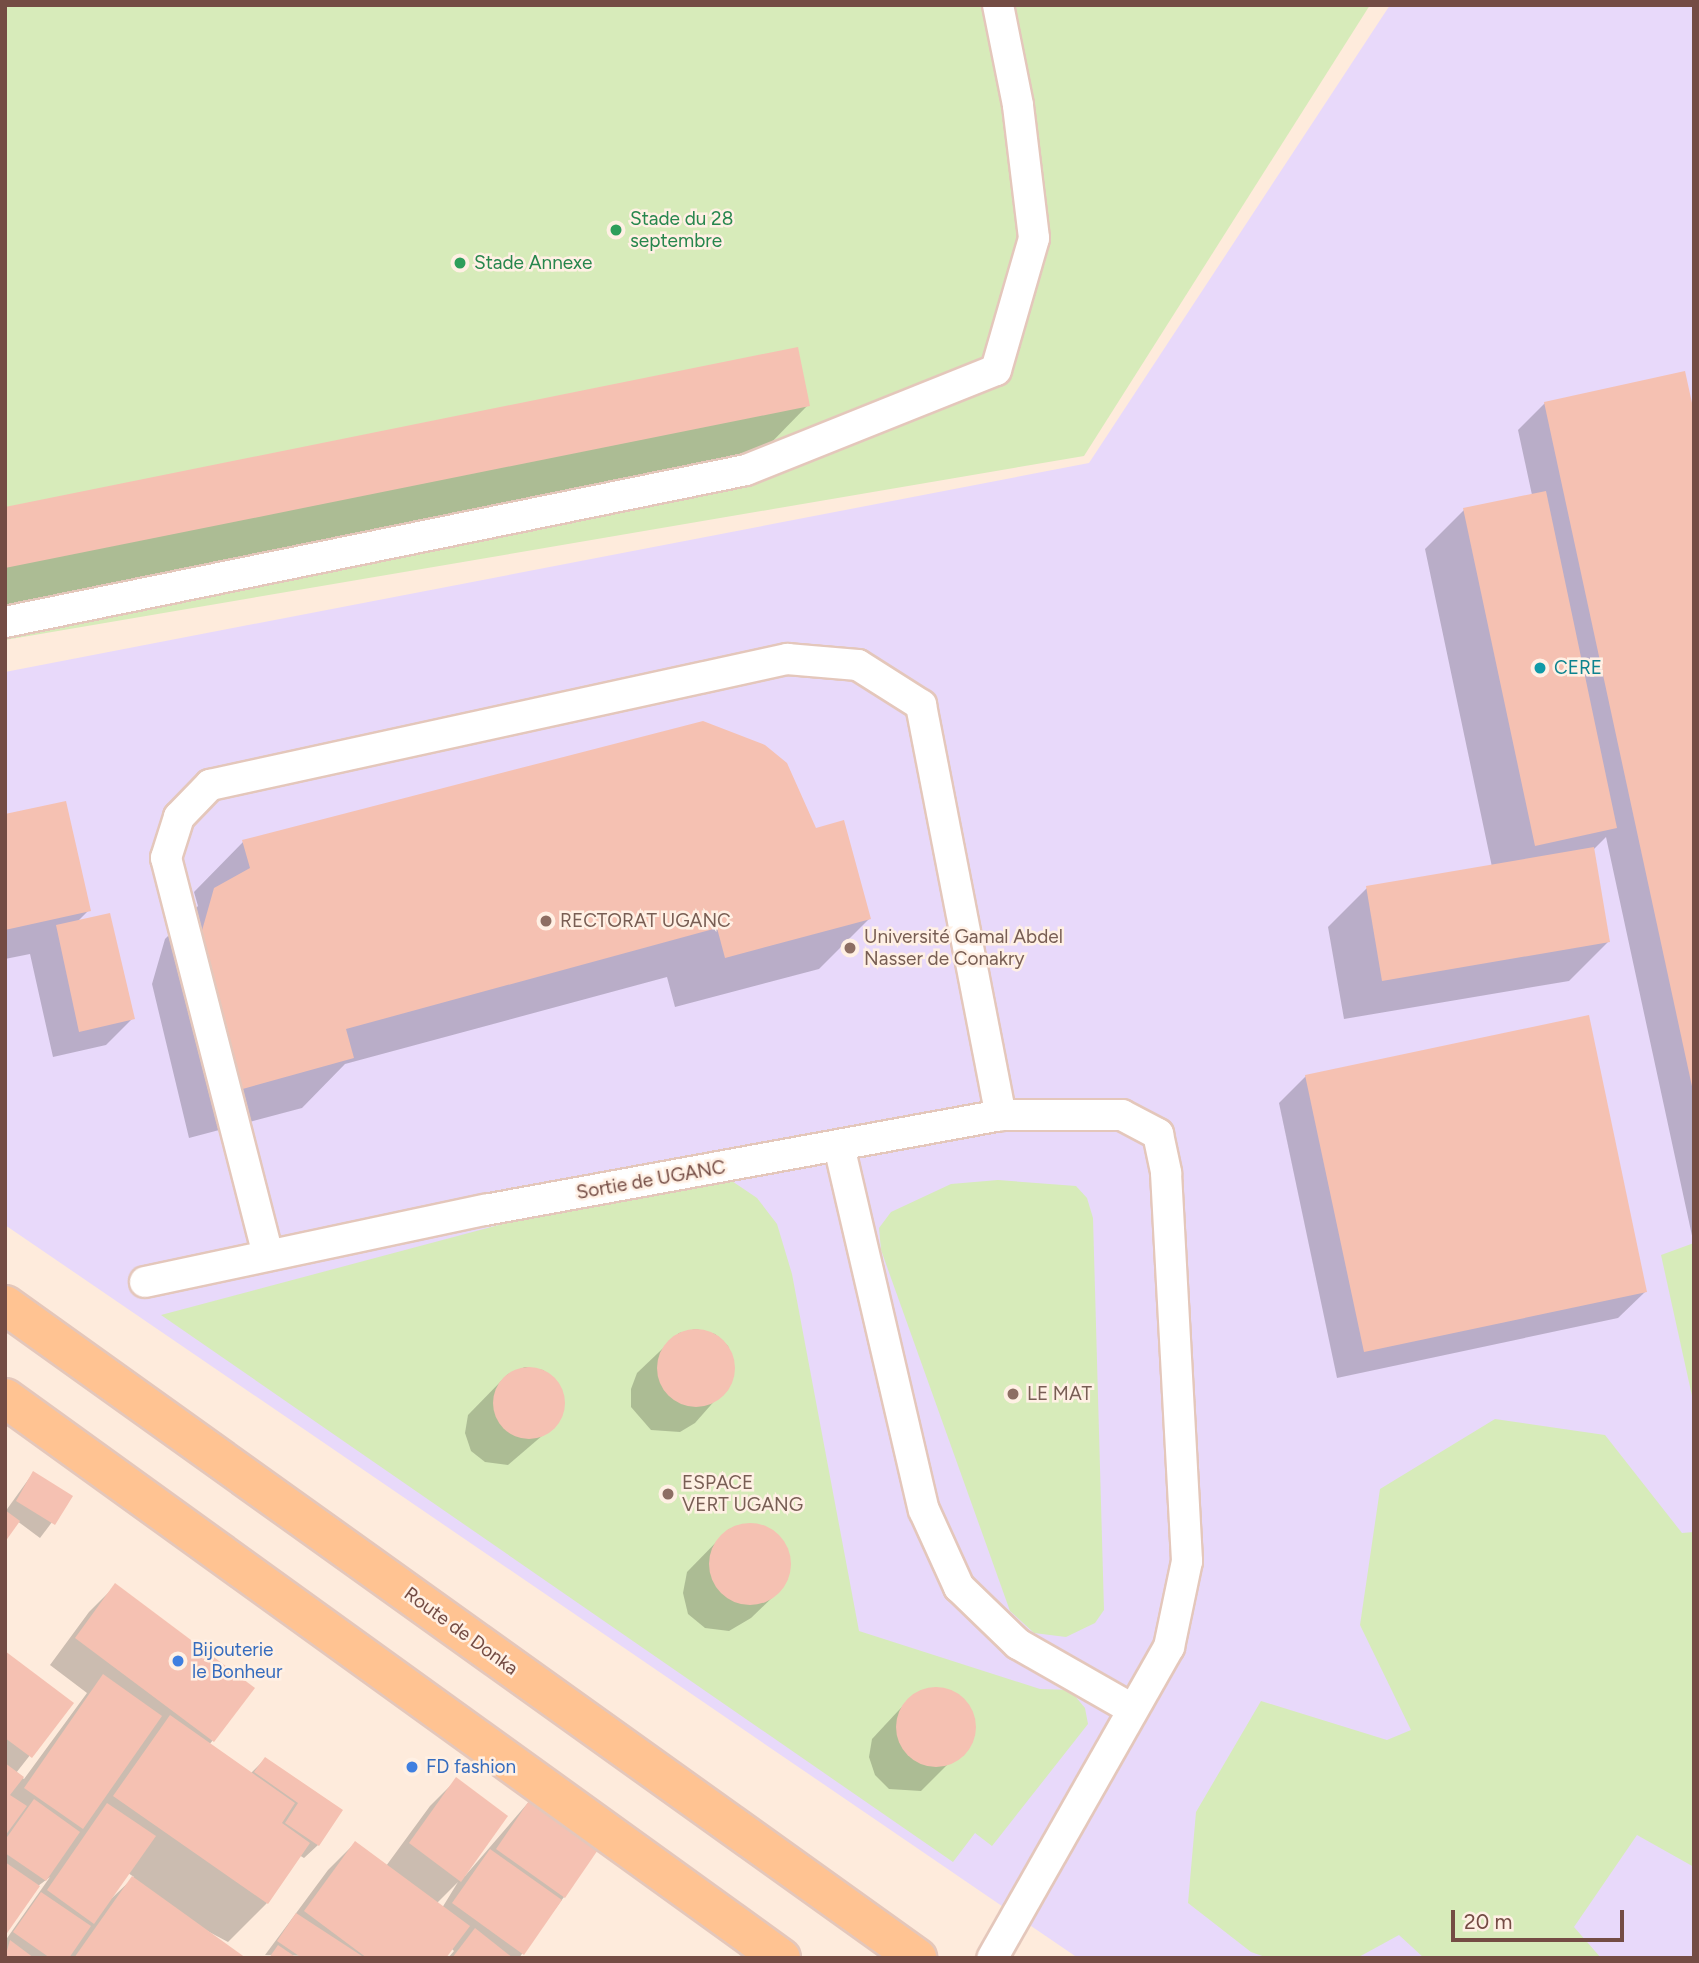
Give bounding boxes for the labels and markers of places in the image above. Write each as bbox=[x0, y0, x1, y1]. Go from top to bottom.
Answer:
place label: Stade du 28 septembre bbox=[630, 208, 733, 252]
marker: Stade du 28 septembre bbox=[608, 222, 624, 238]
place label: Stade Annexe bbox=[474, 252, 592, 274]
marker: Stade Annexe bbox=[452, 255, 468, 271]
place label: CERE bbox=[1554, 657, 1602, 679]
marker: CERE bbox=[1532, 660, 1548, 676]
place label: RECTORAT UGANC bbox=[560, 910, 731, 932]
marker: RECTORAT UGANC bbox=[538, 913, 554, 929]
place label: Université Gamal Abdel Nasser de Conakry bbox=[864, 926, 1063, 970]
marker: Université Gamal Abdel Nasser de Conakry bbox=[842, 940, 858, 956]
place label: LE MAT bbox=[1027, 1383, 1092, 1405]
marker: LE MAT bbox=[1005, 1386, 1021, 1402]
place label: ESPACE VERT UGANG bbox=[682, 1472, 803, 1516]
marker: ESPACE VERT UGANG bbox=[660, 1486, 676, 1502]
place label: Bijouterie le Bonheur bbox=[192, 1639, 282, 1683]
marker: Bijouterie le Bonheur bbox=[170, 1653, 186, 1669]
place label: FD fashion bbox=[426, 1756, 516, 1778]
marker: FD fashion bbox=[404, 1759, 420, 1775]

